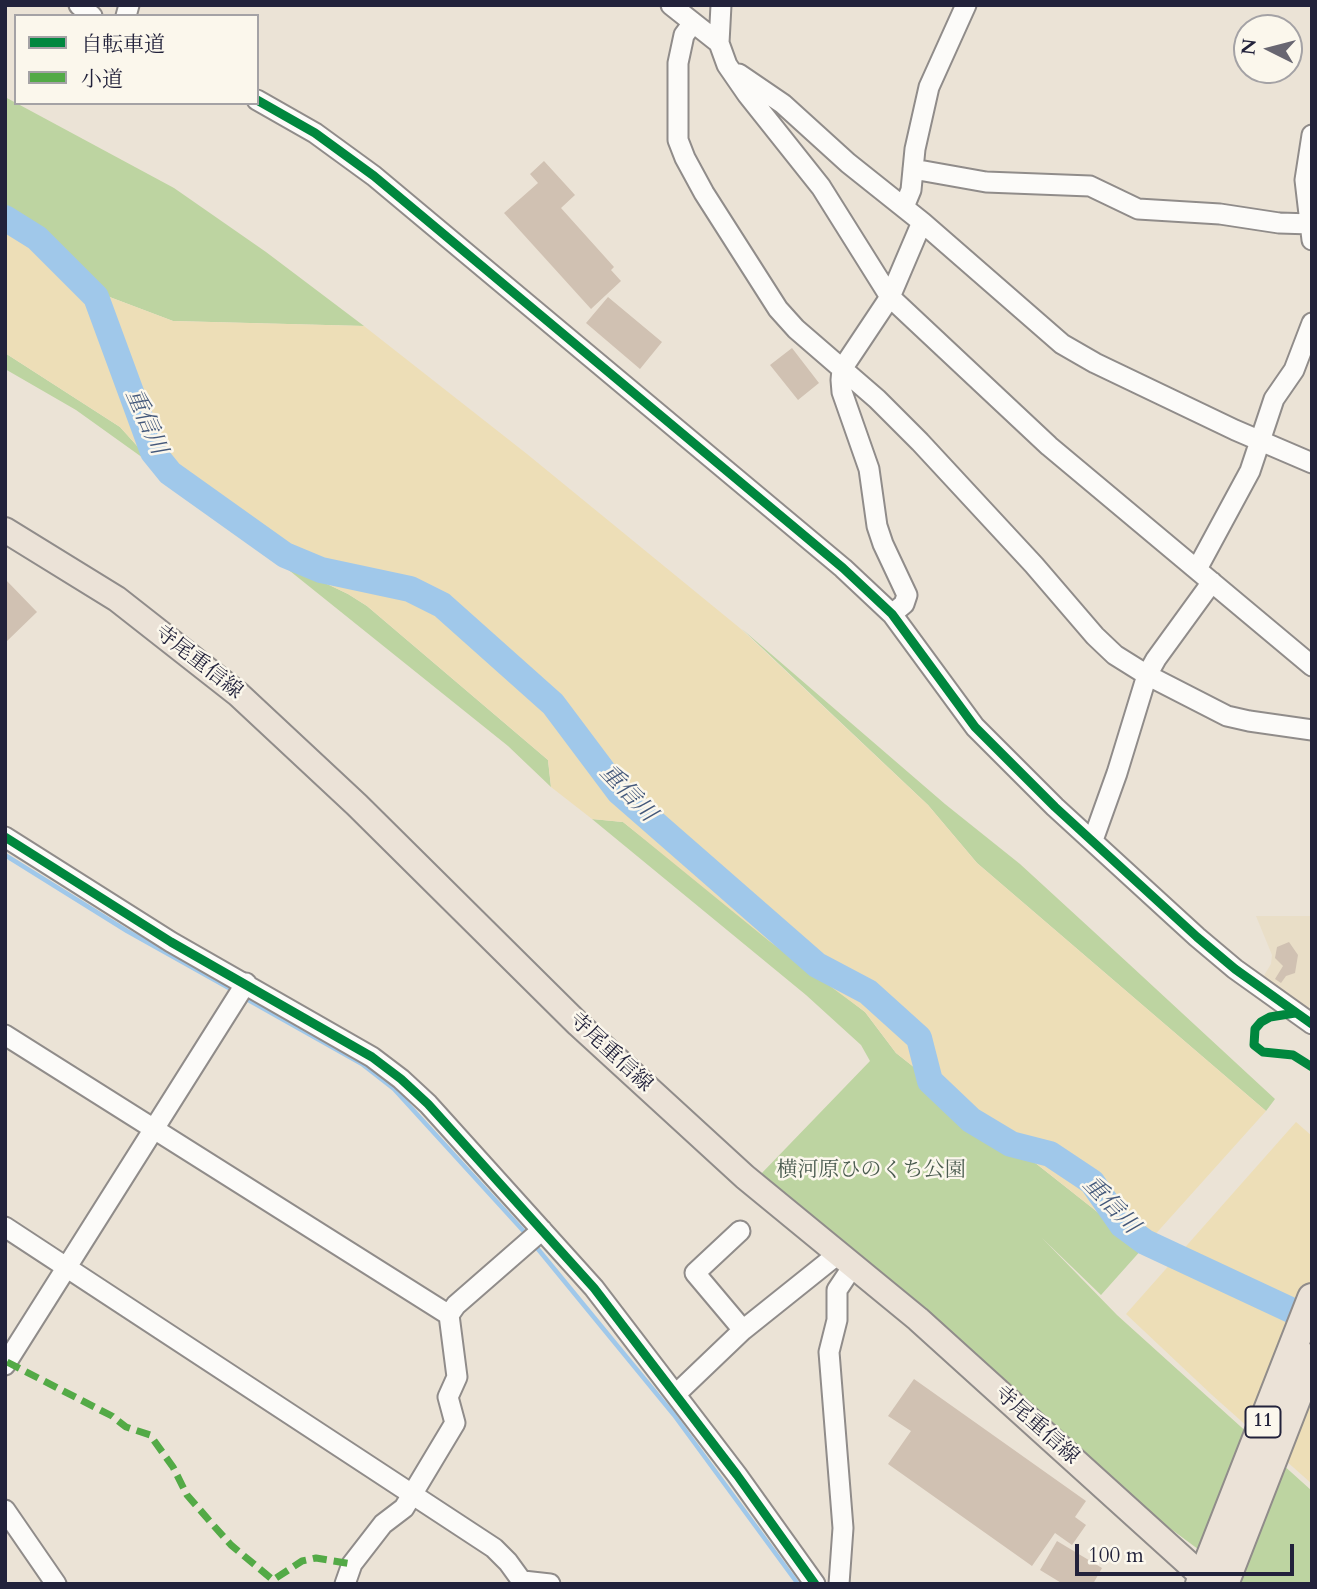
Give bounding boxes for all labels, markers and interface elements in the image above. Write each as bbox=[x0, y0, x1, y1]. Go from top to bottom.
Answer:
legend bbox=[14, 14, 259, 105]
north arrow bbox=[1233, 14, 1303, 84]
text: 自転車道 bbox=[81, 30, 165, 59]
text: N bbox=[1235, 37, 1263, 57]
text: 小道 bbox=[81, 65, 123, 94]
water label: 重信川 bbox=[118, 385, 172, 459]
street label: 寺尾重信線 bbox=[149, 621, 247, 705]
water label: 重信川 bbox=[593, 760, 661, 828]
street label: 寺尾重信線 bbox=[563, 1008, 657, 1098]
park label: 横河原ひのくち公園 bbox=[777, 1158, 965, 1184]
water label: 重信川 bbox=[1076, 1172, 1144, 1240]
street label: 寺尾重信線 bbox=[989, 1382, 1083, 1470]
road number: 11 bbox=[1246, 1406, 1280, 1438]
scale bar bbox=[1079, 1530, 1298, 1574]
text: 100 m bbox=[1088, 1541, 1144, 1570]

